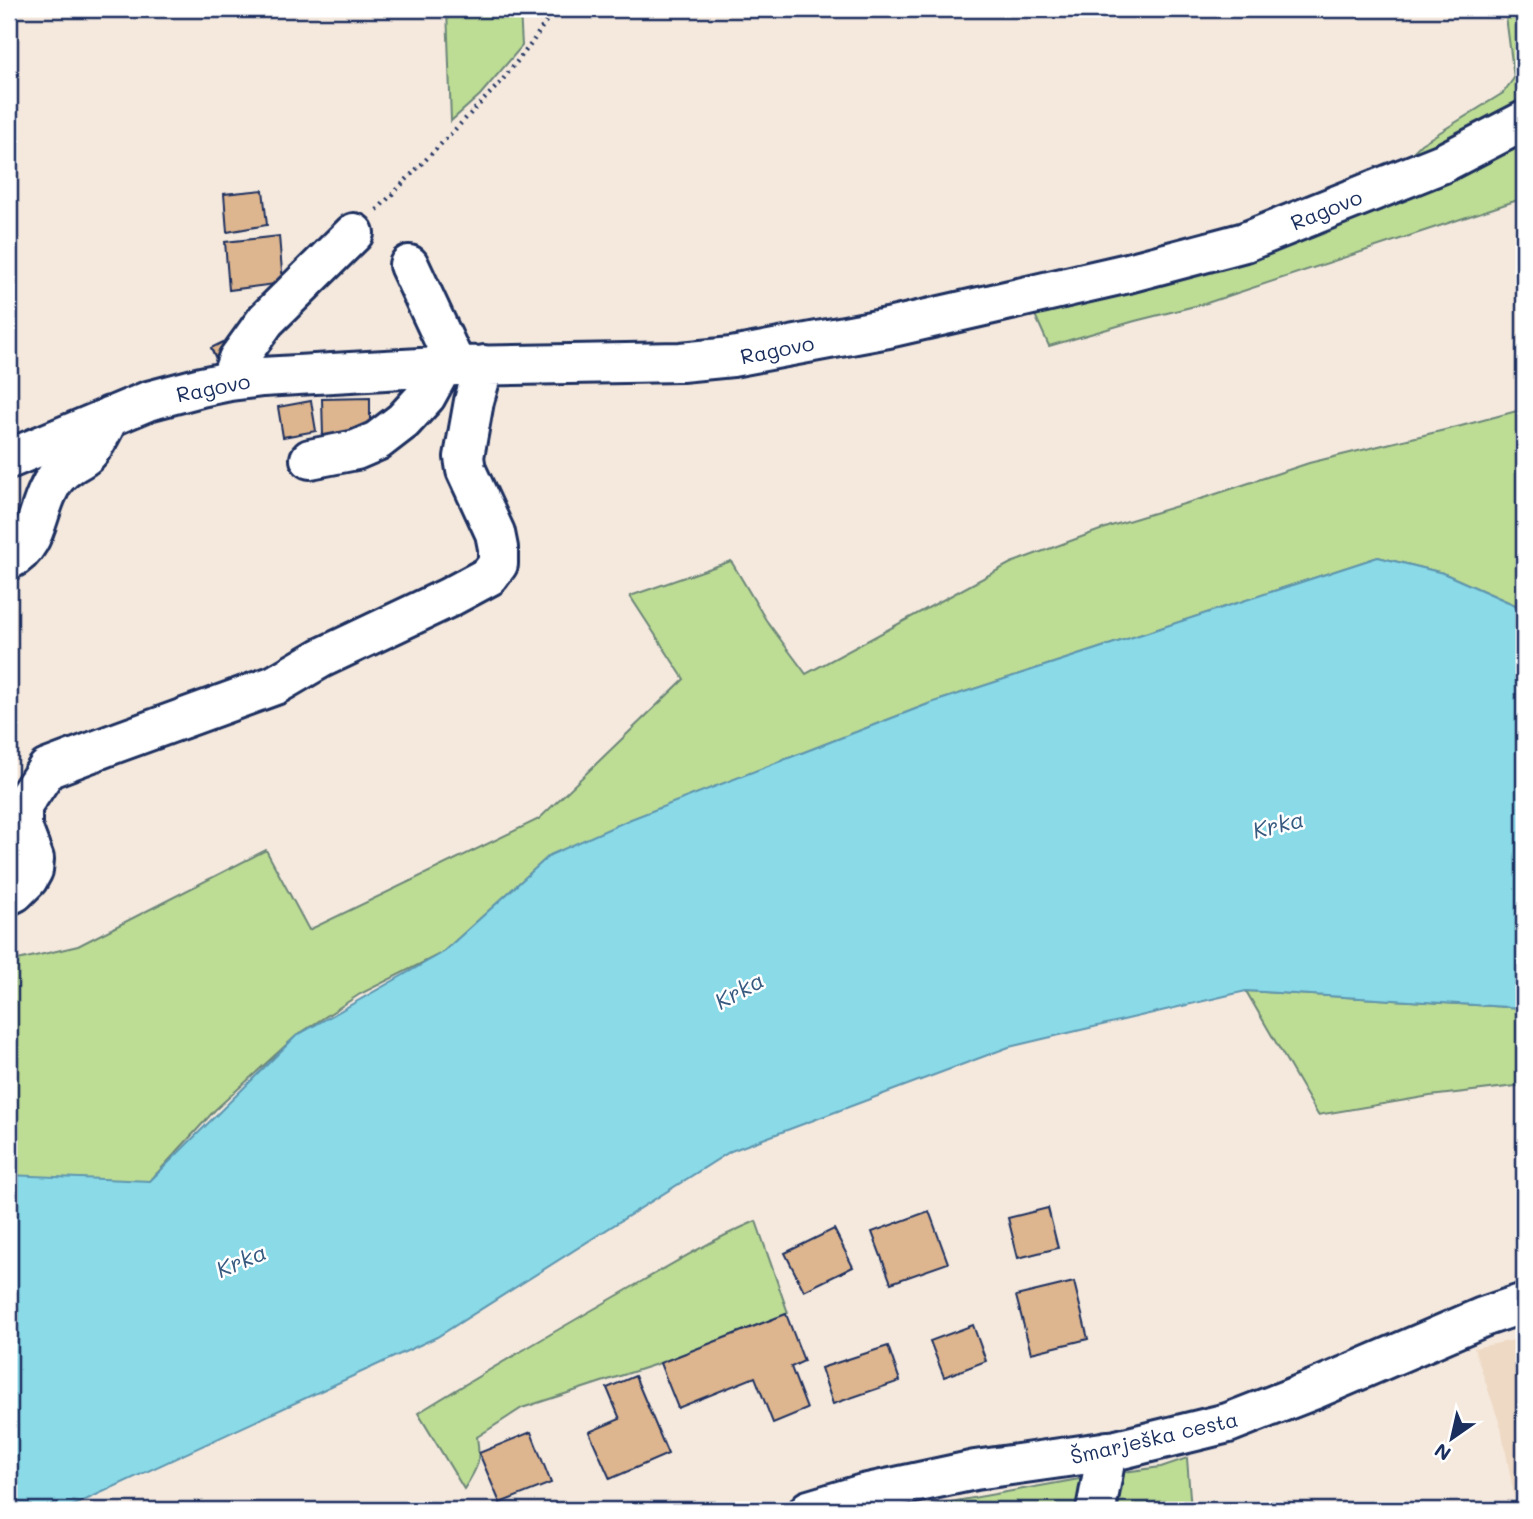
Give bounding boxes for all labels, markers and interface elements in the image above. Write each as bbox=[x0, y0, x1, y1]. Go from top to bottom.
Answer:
street label: Ragovo bbox=[1286, 182, 1366, 236]
street label: Ragovo bbox=[738, 329, 816, 369]
street label: Ragovo bbox=[174, 367, 252, 407]
water label: Krka bbox=[1249, 803, 1307, 845]
water label: Krka bbox=[709, 964, 769, 1016]
water label: Krka bbox=[211, 1236, 271, 1284]
north arrow bbox=[1418, 1404, 1488, 1474]
street label: Šmarješka cesta bbox=[1068, 1405, 1240, 1469]
text: N bbox=[1429, 1438, 1455, 1467]

